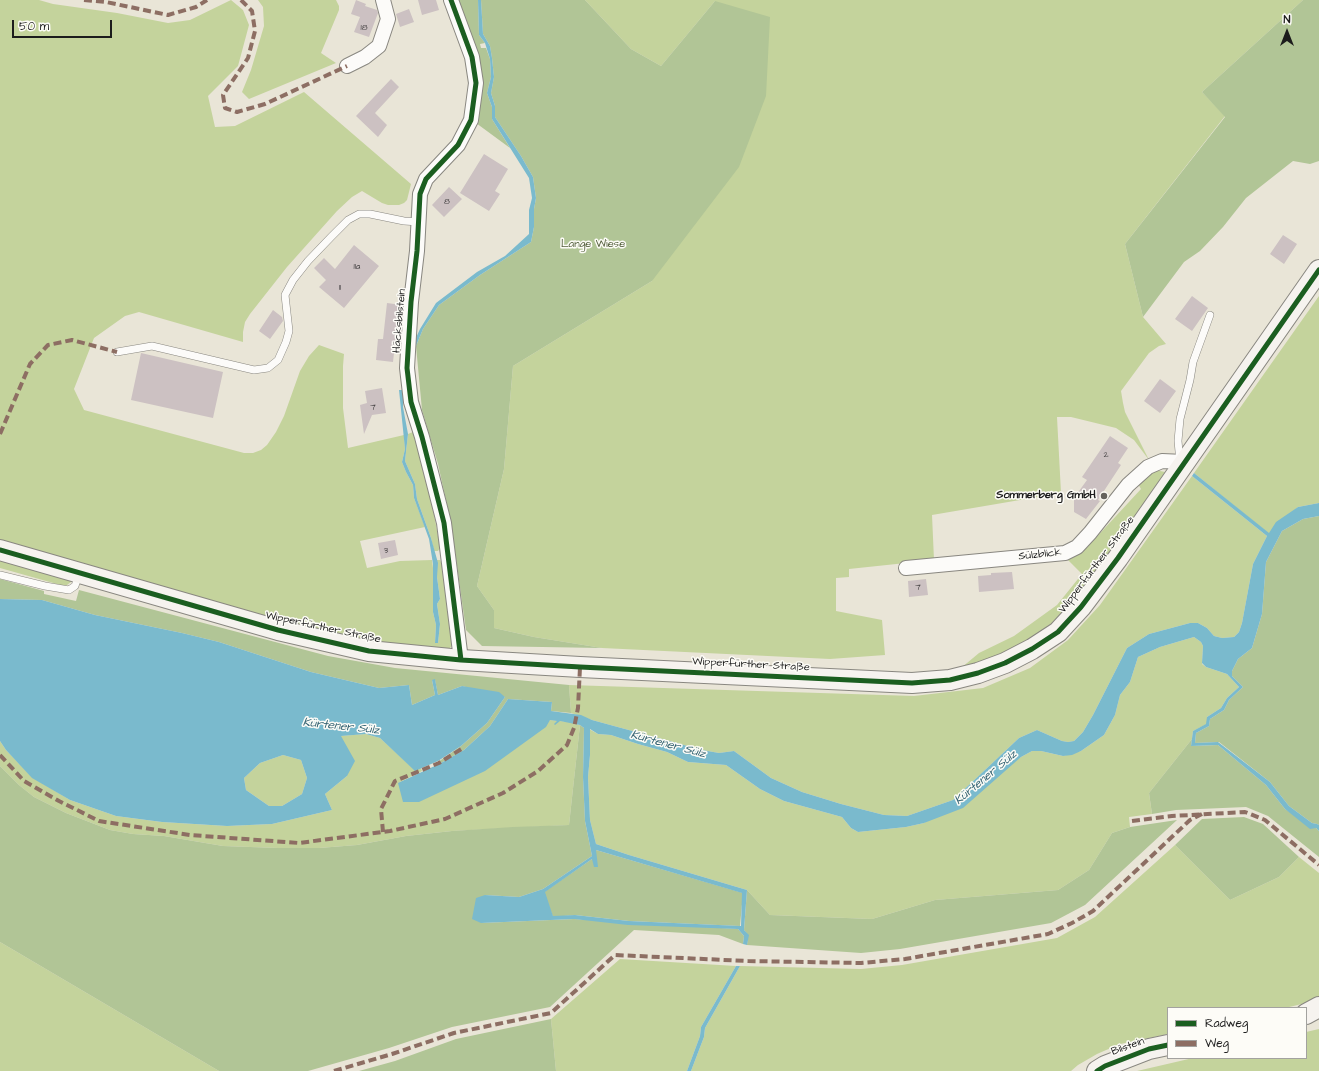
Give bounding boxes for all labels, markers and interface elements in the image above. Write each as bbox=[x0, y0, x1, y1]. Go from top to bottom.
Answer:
scale bar bbox=[14, 12, 114, 38]
north arrow bbox=[1267, 12, 1307, 52]
text: N bbox=[1284, 12, 1290, 27]
text: 50 m bbox=[19, 18, 49, 35]
house number: 18 bbox=[361, 23, 367, 33]
house number: 8 bbox=[444, 197, 450, 207]
park label: Lange Wiese bbox=[561, 238, 625, 252]
house number: 11a bbox=[354, 262, 360, 272]
house number: 11 bbox=[339, 283, 341, 293]
street label: Häcksbilstein bbox=[391, 288, 409, 354]
house number: 7 bbox=[370, 403, 376, 413]
house number: 2 bbox=[1103, 450, 1109, 460]
place label: Sommerberg GmbH bbox=[996, 489, 1096, 503]
marker: Sommerberg GmbH bbox=[1099, 491, 1109, 501]
street label: Wipperfürther Straße bbox=[1056, 514, 1138, 616]
house number: 3 bbox=[384, 546, 388, 556]
street label: Sülzblick bbox=[1018, 546, 1062, 564]
house number: 7 bbox=[915, 583, 921, 593]
street label: Wipperfürther Straße bbox=[264, 609, 382, 647]
street label: Wipperfürther Straße bbox=[692, 655, 810, 675]
water label: Kürtener Sülz bbox=[302, 716, 380, 738]
water label: Kürtener Sülz bbox=[629, 728, 707, 762]
water label: Kürtener Sülz bbox=[952, 748, 1020, 808]
legend bbox=[1167, 1007, 1307, 1059]
text: Radweg bbox=[1205, 1015, 1248, 1032]
street label: Bilstein bbox=[1110, 1035, 1146, 1059]
text: Weg bbox=[1205, 1035, 1229, 1052]

